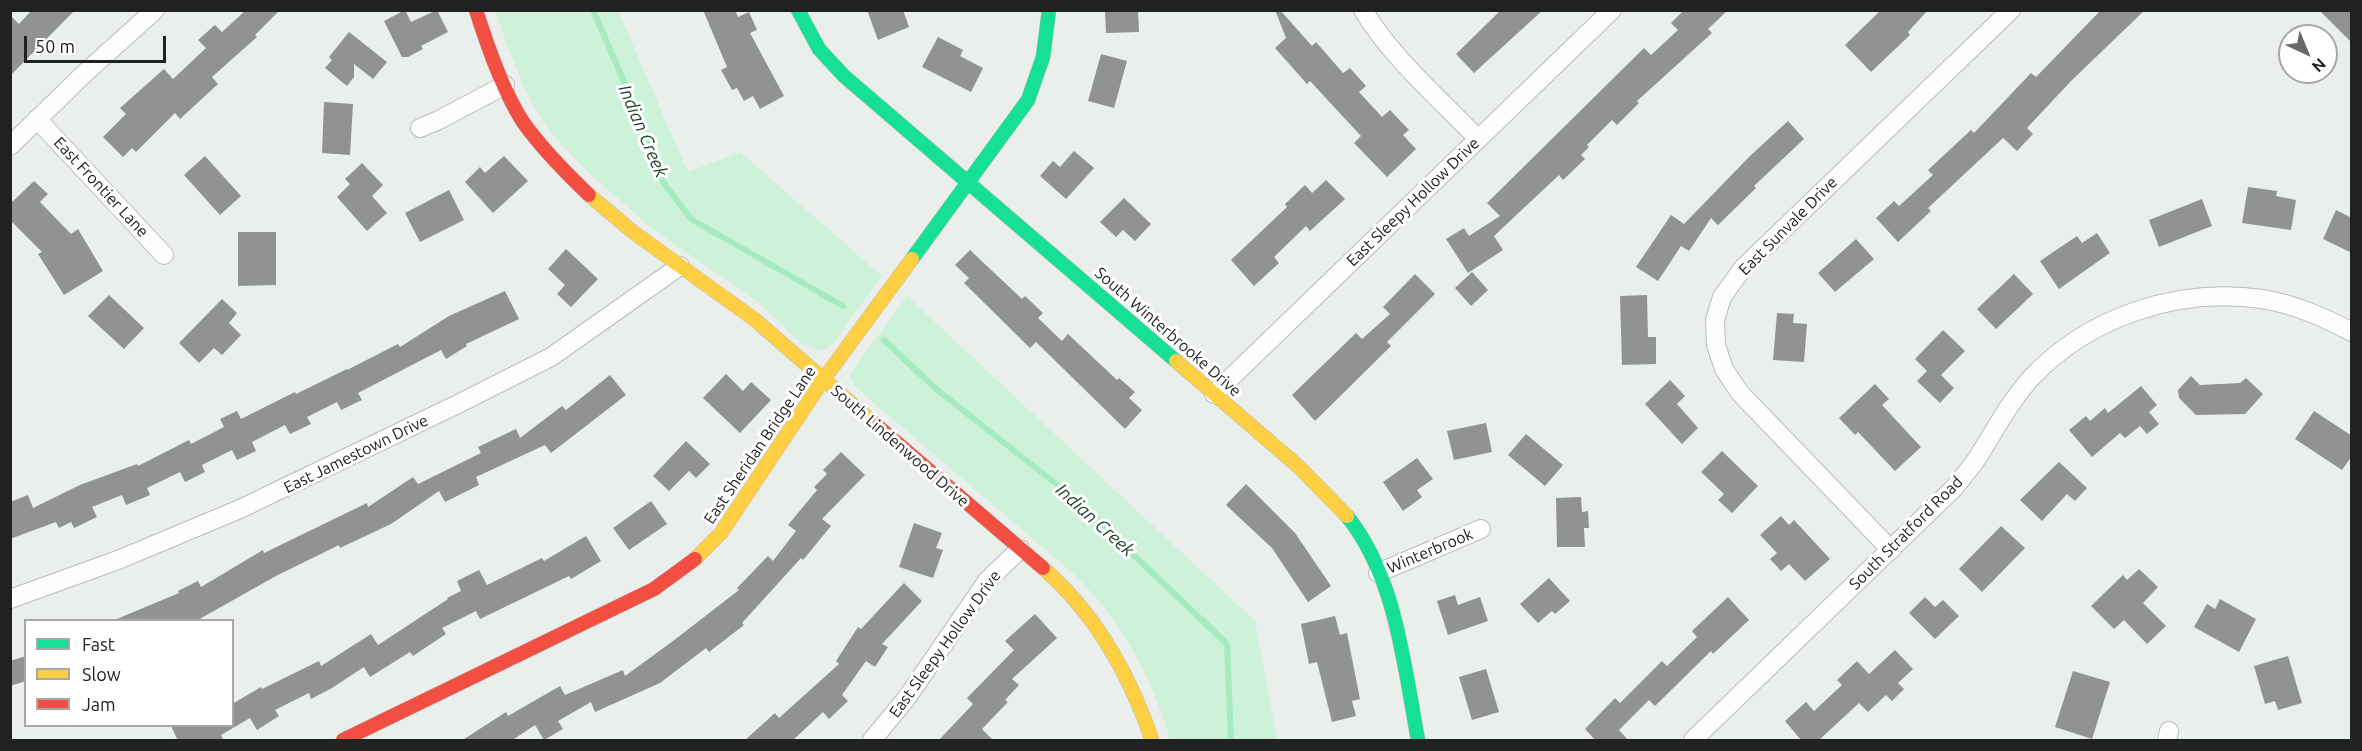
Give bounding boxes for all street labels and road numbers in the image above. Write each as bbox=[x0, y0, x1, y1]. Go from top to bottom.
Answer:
street label: East Frontier Lane bbox=[50, 133, 152, 241]
street label: East Sleepy Hollow Drive bbox=[1343, 134, 1483, 270]
street label: East Sunvale Drive bbox=[1735, 173, 1841, 279]
street label: South Winterbrooke Drive bbox=[1091, 263, 1245, 401]
street label: East Sheridan Bridge Lane bbox=[700, 362, 820, 528]
street label: South Lindenwood Drive bbox=[827, 381, 973, 511]
street label: East Jamestown Drive bbox=[281, 411, 431, 497]
street label: South Stratford Road bbox=[1845, 472, 1967, 594]
street label: Winterbrook bbox=[1384, 524, 1476, 578]
street label: East Sleepy Hollow Drive bbox=[885, 567, 1005, 721]

